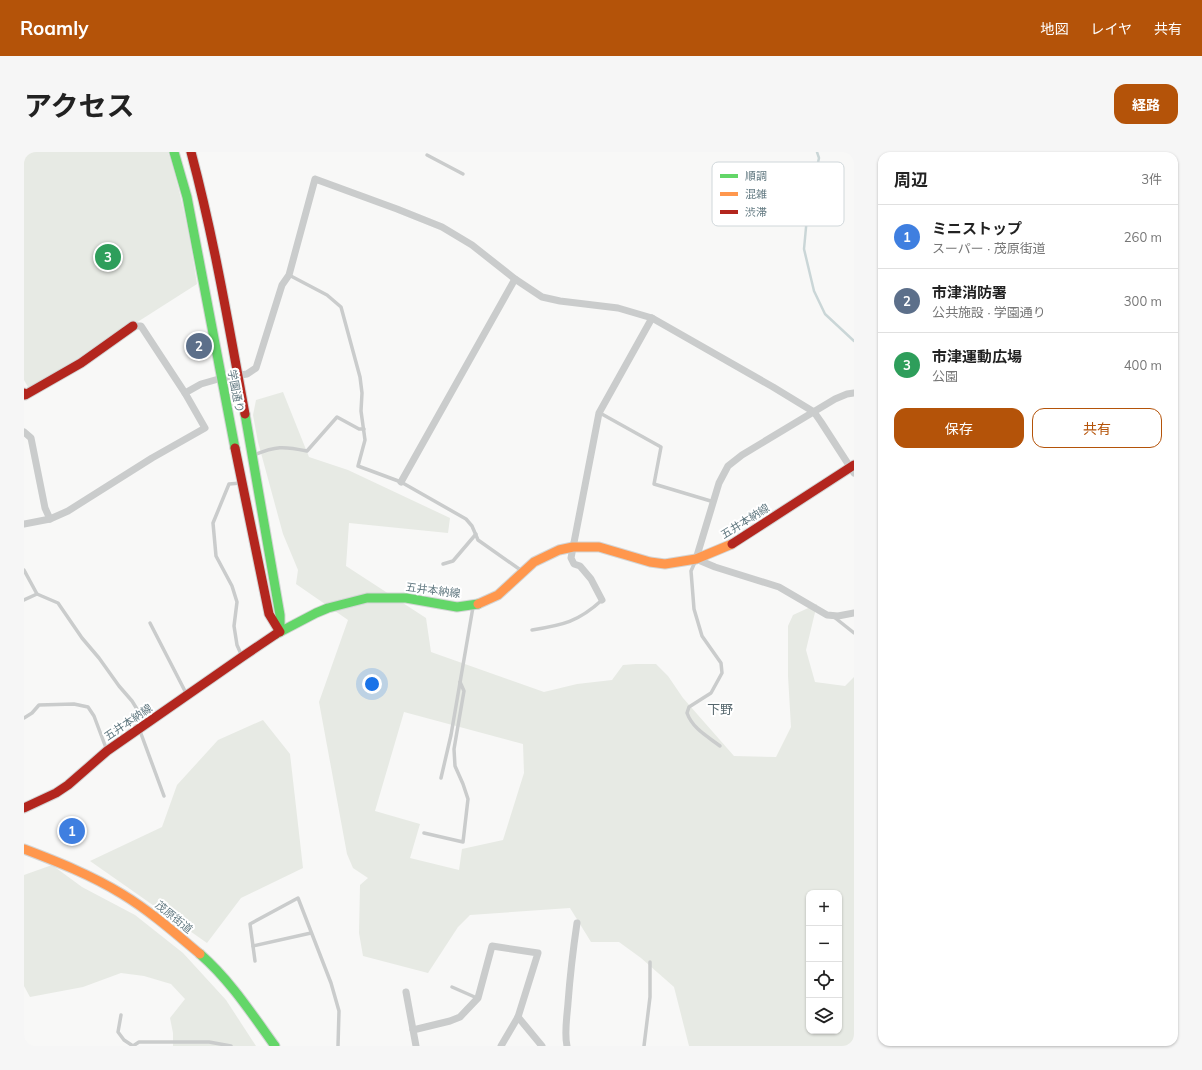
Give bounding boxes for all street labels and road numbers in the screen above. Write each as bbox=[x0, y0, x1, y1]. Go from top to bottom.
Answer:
street label: 学園通り bbox=[225, 368, 247, 414]
street label: 五井本納線 bbox=[718, 500, 772, 542]
street label: 五井本納線 bbox=[405, 580, 461, 600]
street label: 五井本納線 bbox=[101, 701, 155, 743]
street label: 茂原街道 bbox=[152, 898, 196, 936]

